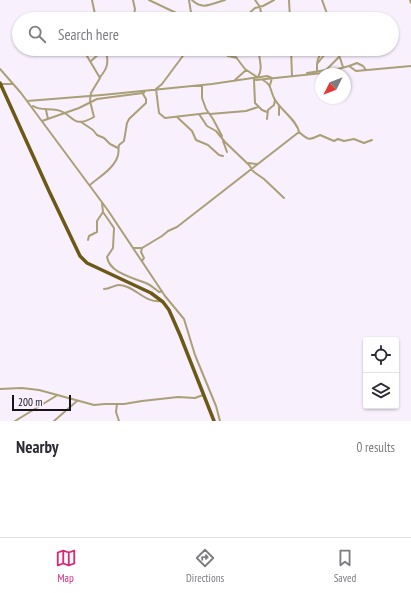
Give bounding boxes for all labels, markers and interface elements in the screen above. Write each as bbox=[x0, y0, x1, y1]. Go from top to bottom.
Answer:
search box bbox=[12, 12, 399, 56]
icon: search bbox=[26, 23, 48, 45]
text: Search here bbox=[58, 25, 119, 44]
north arrow bbox=[315, 68, 351, 104]
map controls bbox=[363, 337, 399, 409]
button: locate bbox=[363, 337, 399, 373]
button: layers bbox=[363, 373, 399, 409]
scale bar bbox=[12, 393, 71, 412]
text: 200 m bbox=[18, 395, 42, 409]
text: Nearby bbox=[16, 436, 59, 458]
text: 0 results bbox=[356, 439, 395, 456]
tab: Map bbox=[55, 547, 77, 585]
tab: Directions bbox=[186, 547, 224, 585]
tab: Saved bbox=[334, 547, 356, 585]

